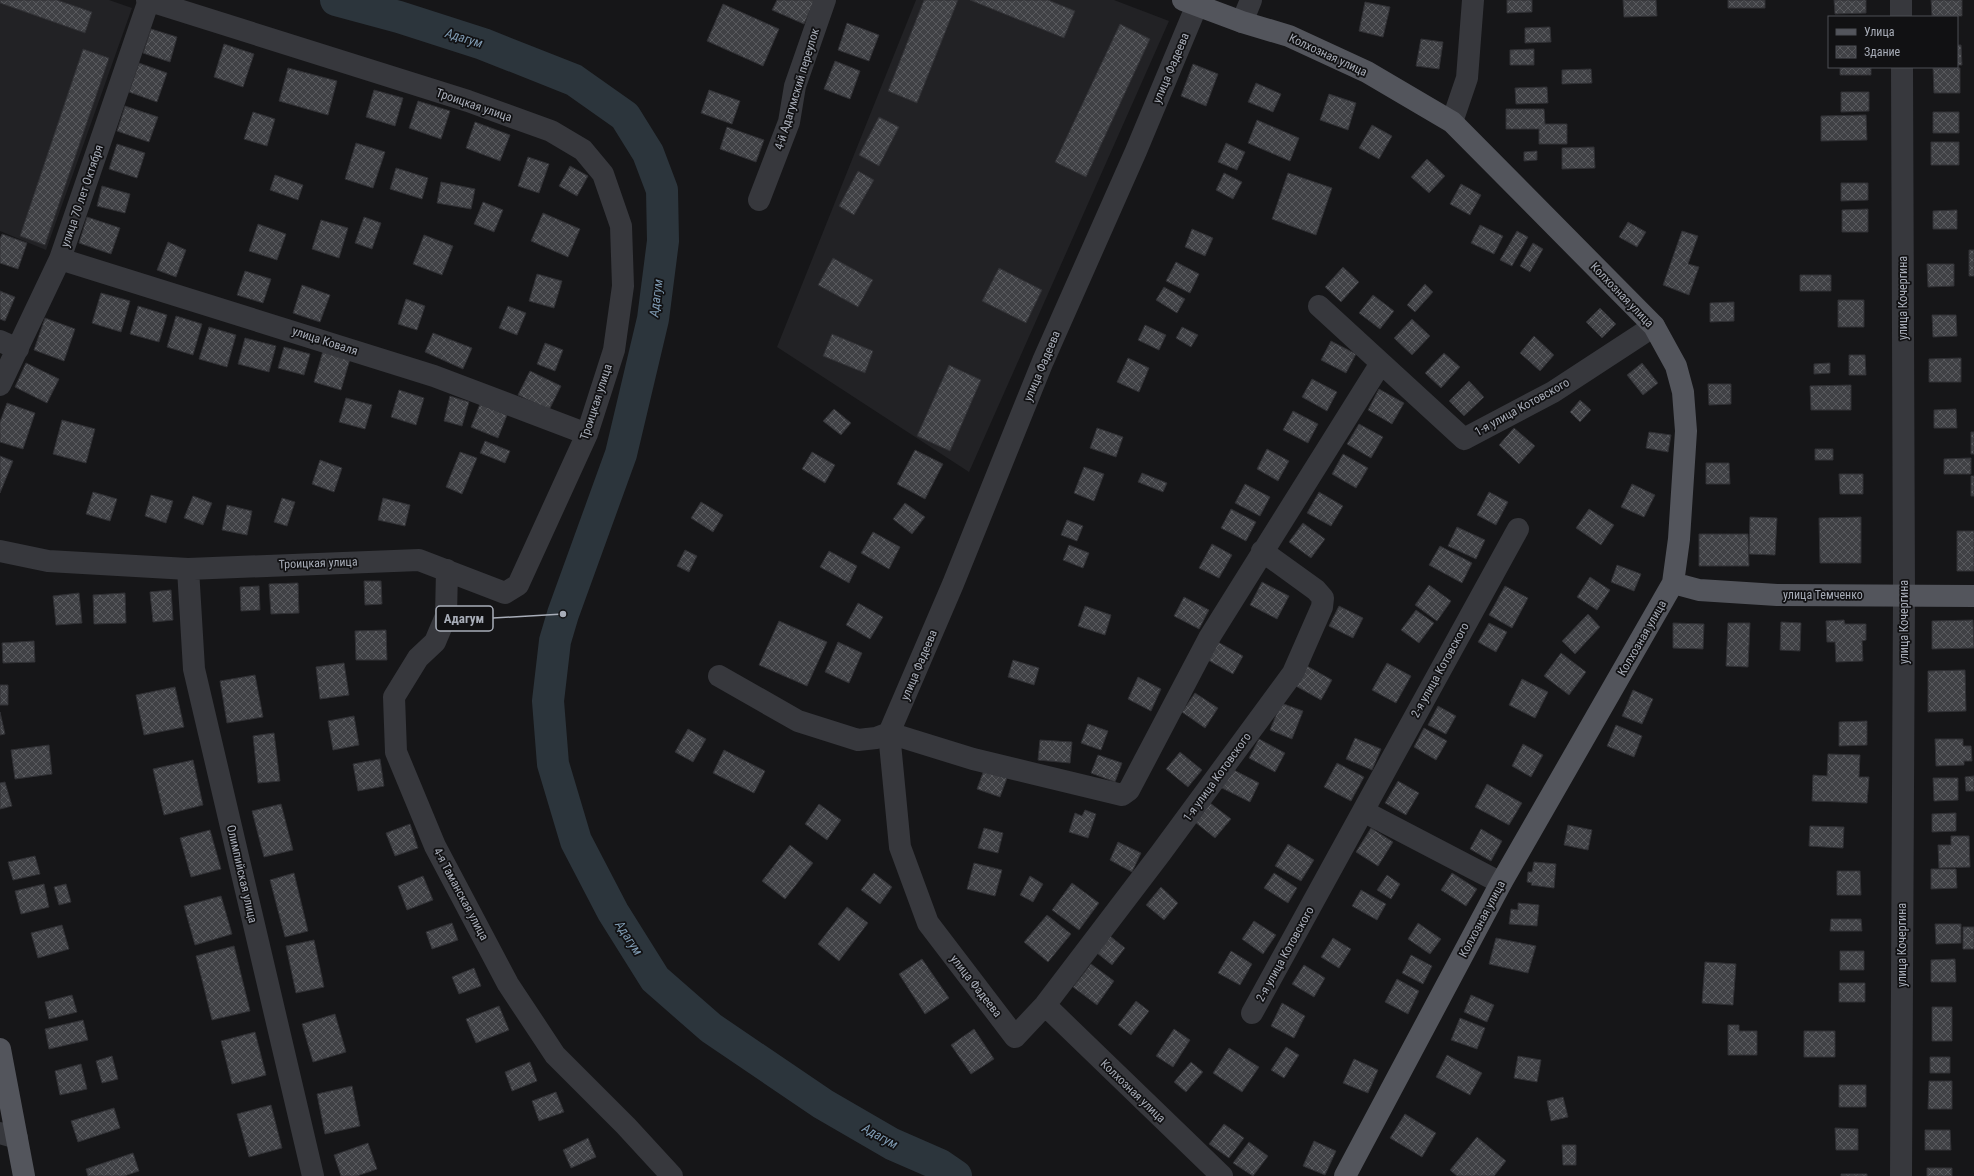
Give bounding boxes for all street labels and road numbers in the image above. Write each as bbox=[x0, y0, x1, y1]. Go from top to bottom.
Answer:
street label: 4-й Адагумский переулок bbox=[772, 26, 822, 151]
street label: улица Фадеева bbox=[1150, 30, 1192, 105]
street label: Колхозная улица bbox=[1287, 31, 1370, 79]
street label: Троицкая улица bbox=[434, 86, 514, 125]
street label: улица 70 лет Октября bbox=[58, 143, 106, 249]
street label: улица Кочергина bbox=[1896, 256, 1910, 340]
street label: Колхозная улица bbox=[1588, 260, 1657, 330]
street label: улица Коваля bbox=[290, 324, 360, 358]
street label: улица Фадеева bbox=[1021, 328, 1063, 403]
street label: Троицкая улица bbox=[577, 362, 615, 442]
street label: 1-я улица Котовского bbox=[1472, 375, 1572, 439]
street label: Троицкая улица bbox=[278, 555, 358, 571]
street label: улица Кочергина bbox=[1897, 580, 1911, 664]
street label: улица Темченко bbox=[1783, 588, 1863, 602]
street label: Колхозная улица bbox=[1615, 598, 1669, 678]
street label: 2-я улица Котовского bbox=[1408, 620, 1472, 720]
street label: улица Фадеева bbox=[898, 627, 940, 702]
street label: 1-я улица Котовского bbox=[1180, 730, 1254, 824]
street label: Олимпийская улица bbox=[224, 824, 260, 925]
street label: 4-я Таманская улица bbox=[431, 845, 491, 943]
street label: Колхозная улица bbox=[1456, 878, 1508, 960]
street label: улица Кочергина bbox=[1895, 903, 1909, 987]
street label: 2-я улица Котовского bbox=[1253, 904, 1317, 1004]
street label: улица Фадеева bbox=[947, 952, 1005, 1020]
street label: Колхозная улица bbox=[1098, 1057, 1168, 1126]

